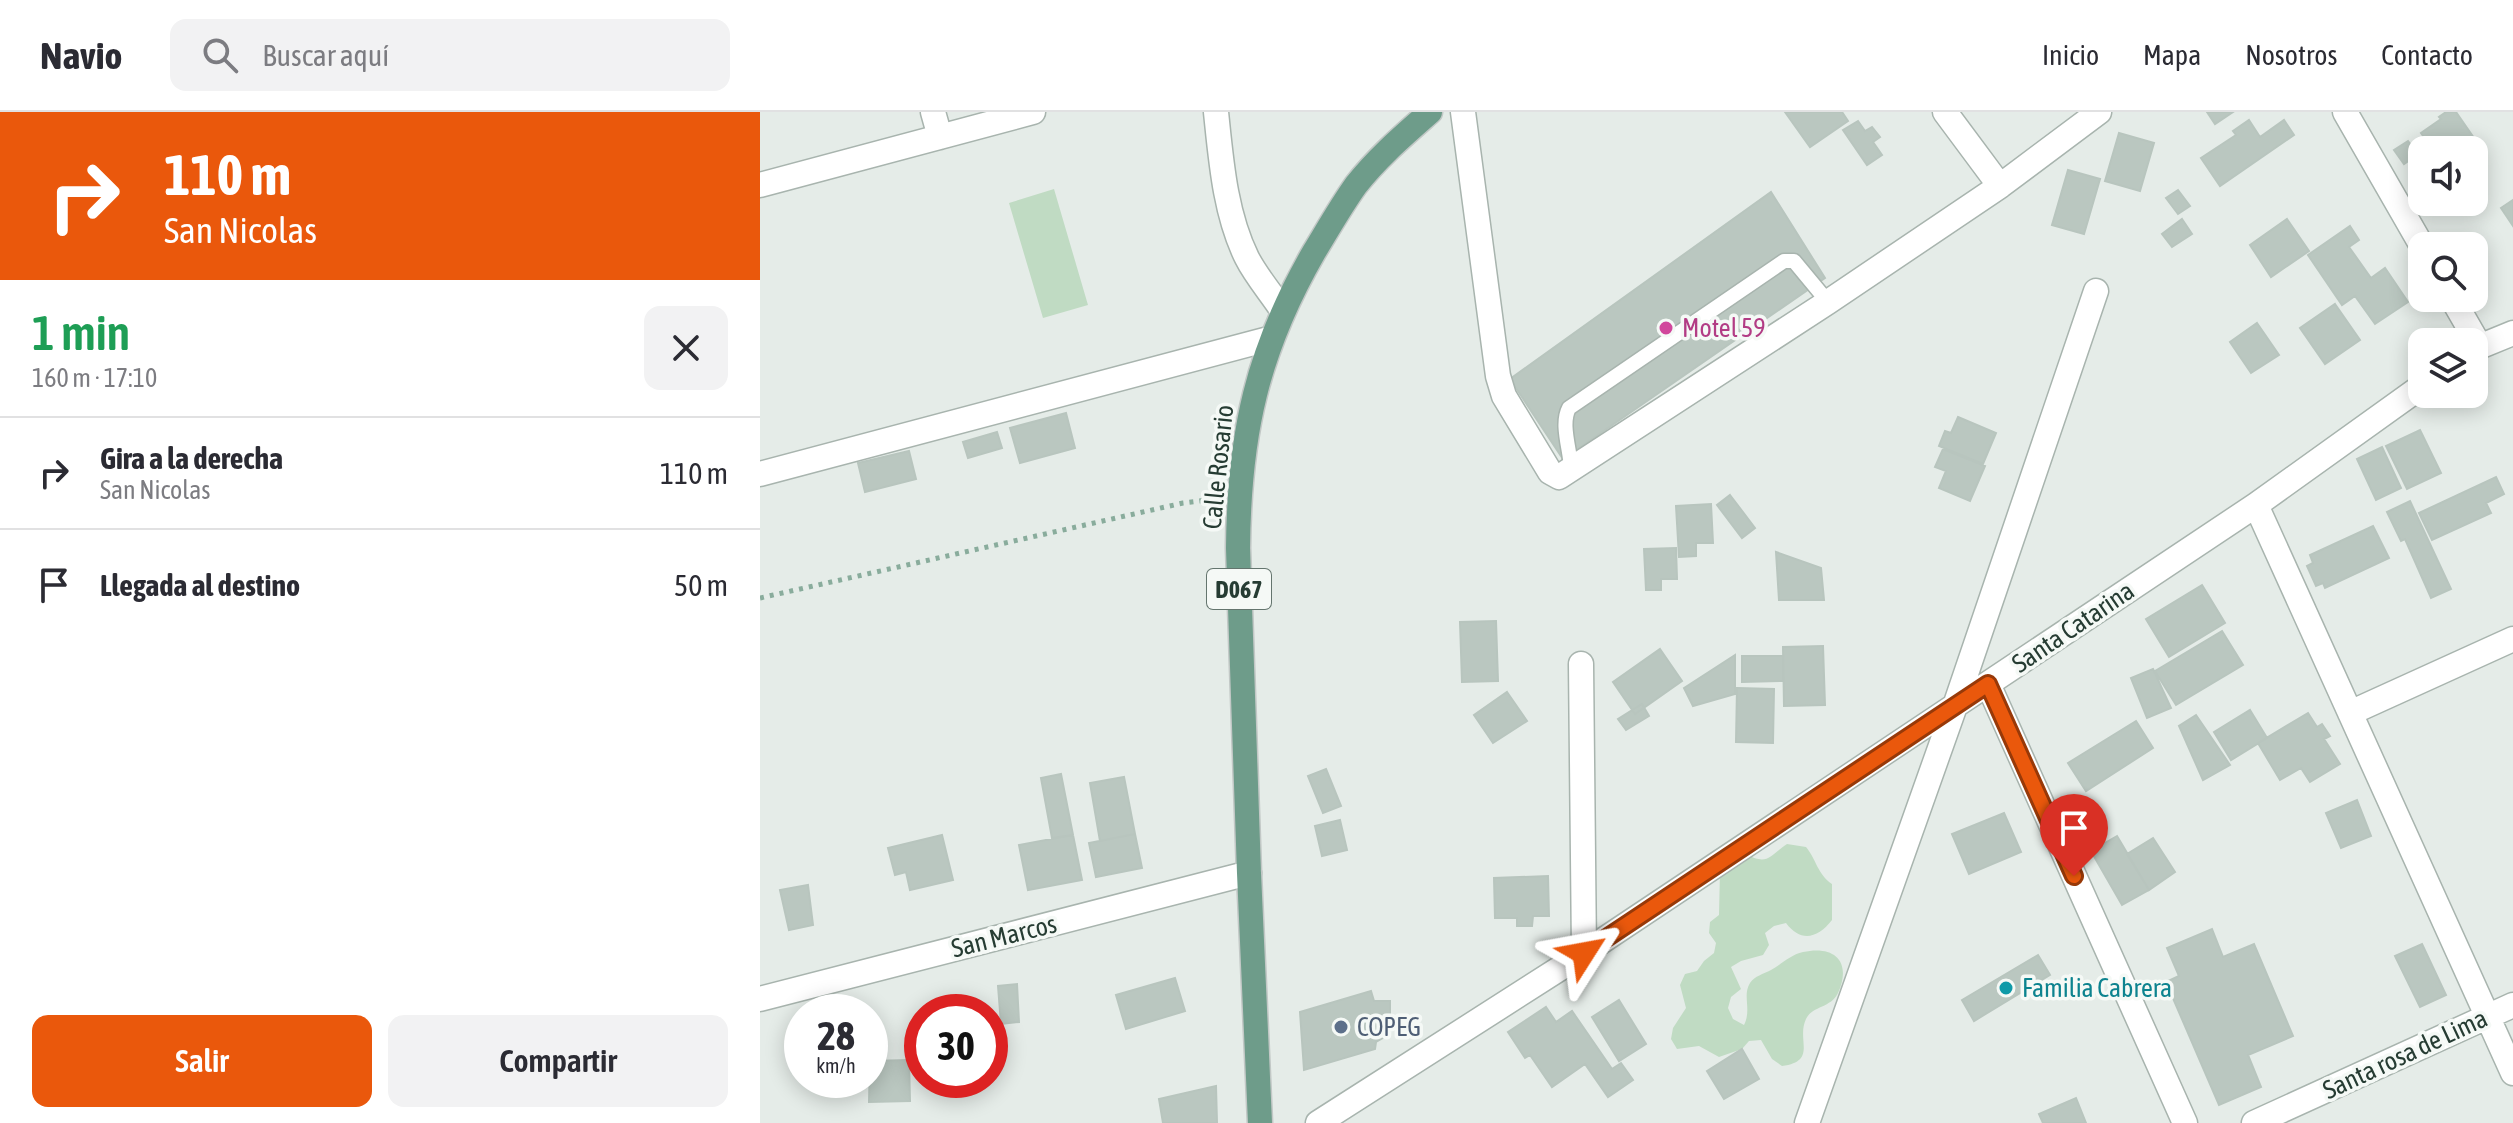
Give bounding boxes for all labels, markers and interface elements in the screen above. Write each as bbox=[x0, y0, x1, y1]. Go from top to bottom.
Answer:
search box bbox=[170, 19, 730, 91]
icon: search bbox=[198, 33, 242, 77]
text: Navio bbox=[40, 34, 122, 77]
text: Buscar aquí bbox=[262, 38, 389, 72]
text: Inicio bbox=[2042, 39, 2099, 71]
text: Mapa bbox=[2143, 39, 2201, 71]
text: Nosotros bbox=[2245, 39, 2337, 71]
text: Contacto bbox=[2381, 39, 2473, 71]
map controls bbox=[2408, 136, 2488, 408]
button: sound bbox=[2408, 136, 2488, 216]
text: 110 m bbox=[164, 143, 291, 207]
icon: right bbox=[32, 144, 136, 248]
text: San Nicolas bbox=[164, 209, 317, 251]
button: search bbox=[2408, 232, 2488, 312]
text: 1 min bbox=[32, 305, 130, 360]
button: close bbox=[644, 306, 728, 390]
place label: Motel 59 bbox=[1682, 313, 1766, 343]
marker: Motel 59 bbox=[1657, 319, 1675, 337]
button: layers bbox=[2408, 328, 2488, 408]
text: 160 m · 17:10 bbox=[32, 363, 157, 393]
street label: Calle Rosario bbox=[1197, 403, 1239, 531]
text: Gira a la derecha bbox=[100, 441, 283, 475]
icon: right bbox=[32, 451, 76, 495]
text: 110 m bbox=[660, 456, 728, 490]
text: San Nicolas bbox=[100, 475, 211, 505]
icon: arrive bbox=[32, 563, 76, 607]
text: Llegada al destino bbox=[100, 568, 300, 602]
text: 50 m bbox=[674, 568, 728, 602]
road number: D067 bbox=[1207, 569, 1271, 609]
street label: Santa Catarina bbox=[2006, 575, 2140, 679]
pin bbox=[2040, 794, 2108, 876]
icon: arrive bbox=[2052, 806, 2096, 850]
street label: San Marcos bbox=[948, 908, 1060, 964]
position arrow bbox=[1542, 911, 1626, 995]
place label: Familia Cabrera bbox=[2022, 973, 2172, 1003]
marker: Familia Cabrera bbox=[1997, 979, 2015, 997]
speed limit sign: 30 bbox=[904, 994, 1008, 1098]
street label: Santa rosa de Lima bbox=[2318, 1003, 2492, 1105]
place label: COPEG bbox=[1357, 1012, 1421, 1042]
text: 28 bbox=[817, 1013, 855, 1058]
button: Salir bbox=[32, 1015, 372, 1107]
button: Compartir bbox=[388, 1015, 728, 1107]
marker: COPEG bbox=[1332, 1018, 1350, 1036]
text: km/h bbox=[816, 1054, 856, 1077]

